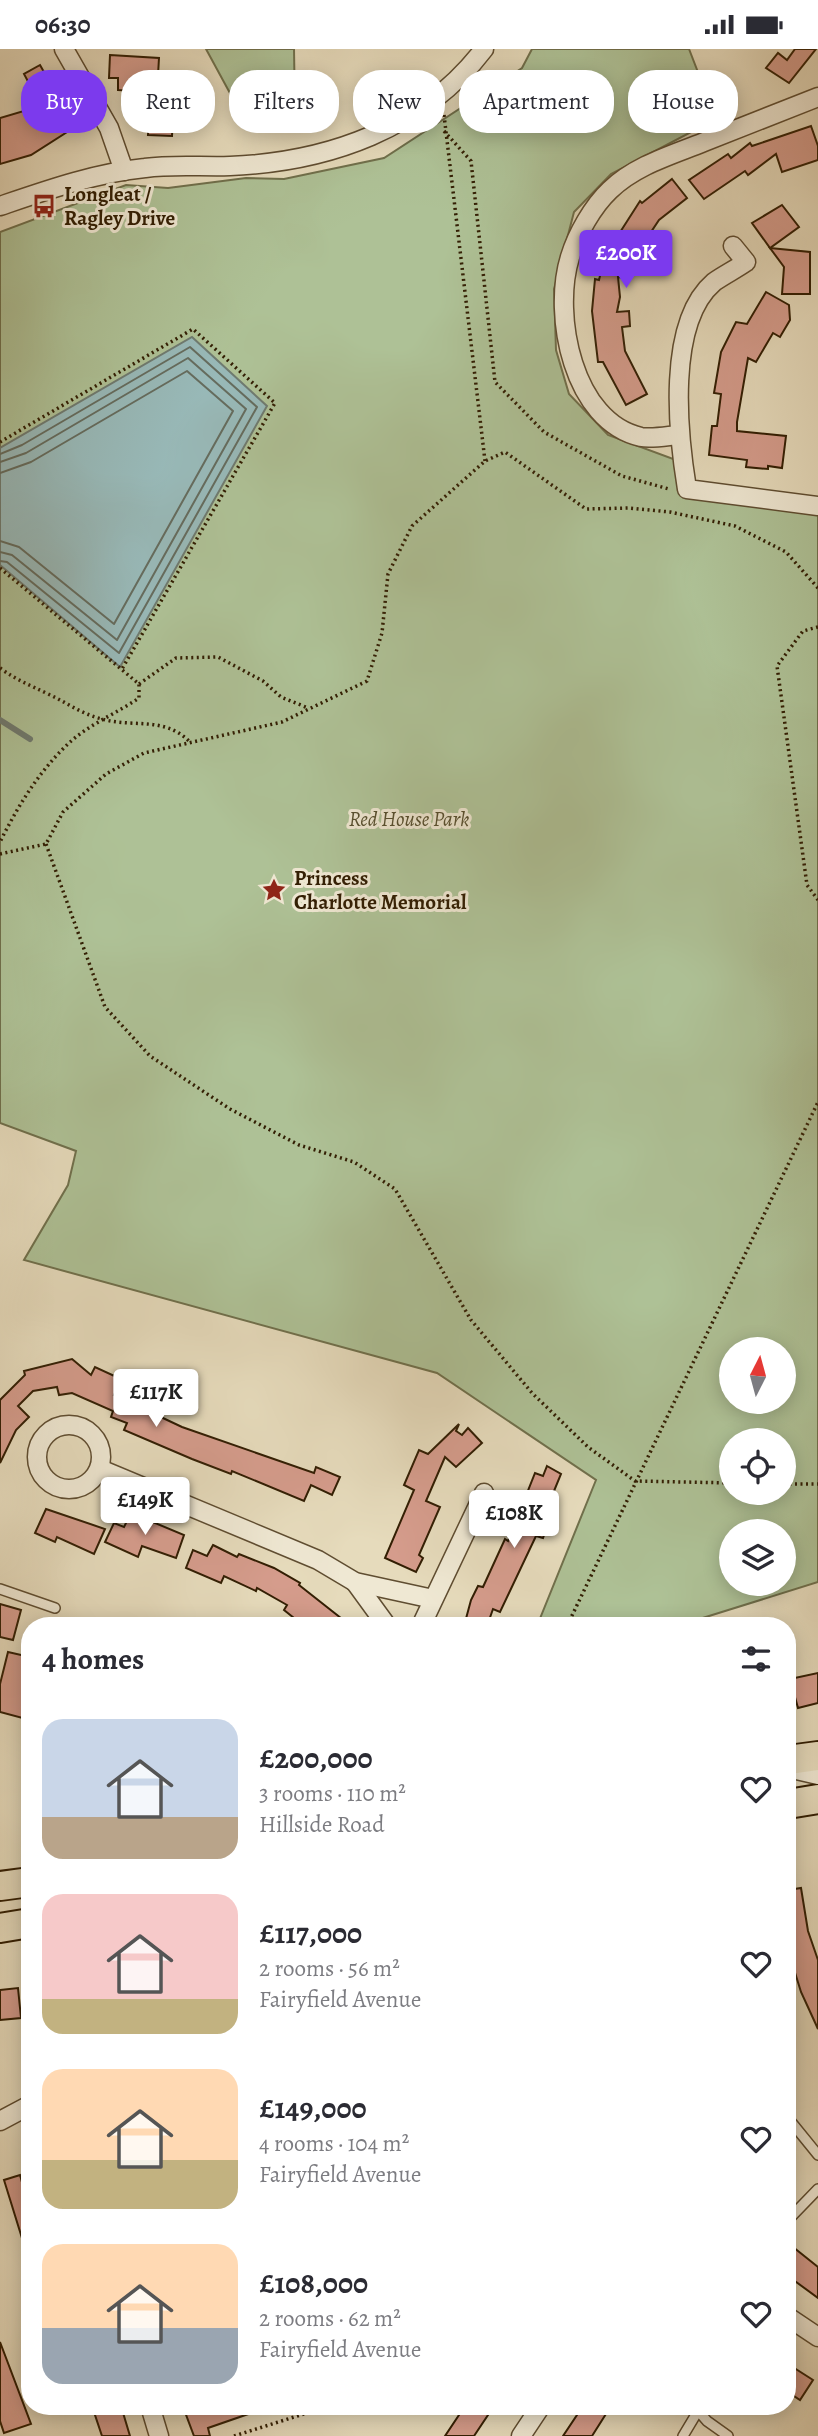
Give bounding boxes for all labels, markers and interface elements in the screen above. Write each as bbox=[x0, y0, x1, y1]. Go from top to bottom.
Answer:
text: 06:30 bbox=[35, 7, 91, 42]
chip: Buy bbox=[21, 70, 107, 133]
chip: Rent bbox=[121, 70, 215, 133]
chip: Filters bbox=[229, 70, 339, 133]
chip: New bbox=[353, 70, 445, 133]
chip: Apartment bbox=[459, 70, 614, 133]
chip: House bbox=[628, 70, 738, 133]
place label: Longleat / Ragley Drive bbox=[64, 180, 175, 232]
bus stop icon: Longleat / Ragley Drive bbox=[30, 192, 58, 220]
pin: £200K bbox=[577, 231, 675, 290]
text: £200K bbox=[595, 237, 657, 268]
park label: Red House Park bbox=[349, 805, 469, 833]
place label: Princess Charlotte Memorial bbox=[294, 864, 467, 916]
place icon: Princess Charlotte Memorial bbox=[260, 876, 288, 904]
north arrow bbox=[719, 1337, 796, 1414]
map controls bbox=[719, 1337, 796, 1596]
pin: £117K bbox=[107, 1369, 205, 1429]
text: £117K bbox=[129, 1376, 183, 1407]
button: locate bbox=[719, 1428, 796, 1505]
pin: £149K bbox=[96, 1477, 194, 1537]
text: £149K bbox=[117, 1484, 173, 1515]
pin: £108K bbox=[465, 1491, 563, 1550]
text: £108K bbox=[485, 1497, 543, 1528]
button: layers bbox=[719, 1519, 796, 1596]
text: 4 homes bbox=[42, 1639, 144, 1679]
icon: filters bbox=[737, 1640, 775, 1678]
text: £200,000 bbox=[259, 1738, 373, 1778]
icon: home bbox=[98, 1747, 182, 1831]
icon: heart bbox=[737, 1770, 775, 1808]
text: 3 rooms · 110 m² bbox=[259, 1778, 406, 1809]
text: Hillside Road bbox=[259, 1809, 385, 1840]
text: £117,000 bbox=[259, 1913, 362, 1953]
icon: home bbox=[98, 1922, 182, 2006]
icon: heart bbox=[737, 1945, 775, 1983]
text: 2 rooms · 56 m² bbox=[259, 1953, 400, 1984]
text: Fairyfield Avenue bbox=[259, 1984, 421, 2015]
text: £149,000 bbox=[259, 2088, 367, 2128]
icon: home bbox=[98, 2097, 182, 2181]
icon: heart bbox=[737, 2120, 775, 2158]
text: 4 rooms · 104 m² bbox=[259, 2128, 409, 2159]
text: Fairyfield Avenue bbox=[259, 2159, 421, 2190]
text: £108,000 bbox=[259, 2263, 368, 2303]
icon: home bbox=[98, 2272, 182, 2356]
icon: heart bbox=[737, 2295, 775, 2333]
text: 2 rooms · 62 m² bbox=[259, 2303, 401, 2334]
text: Fairyfield Avenue bbox=[259, 2334, 421, 2365]

